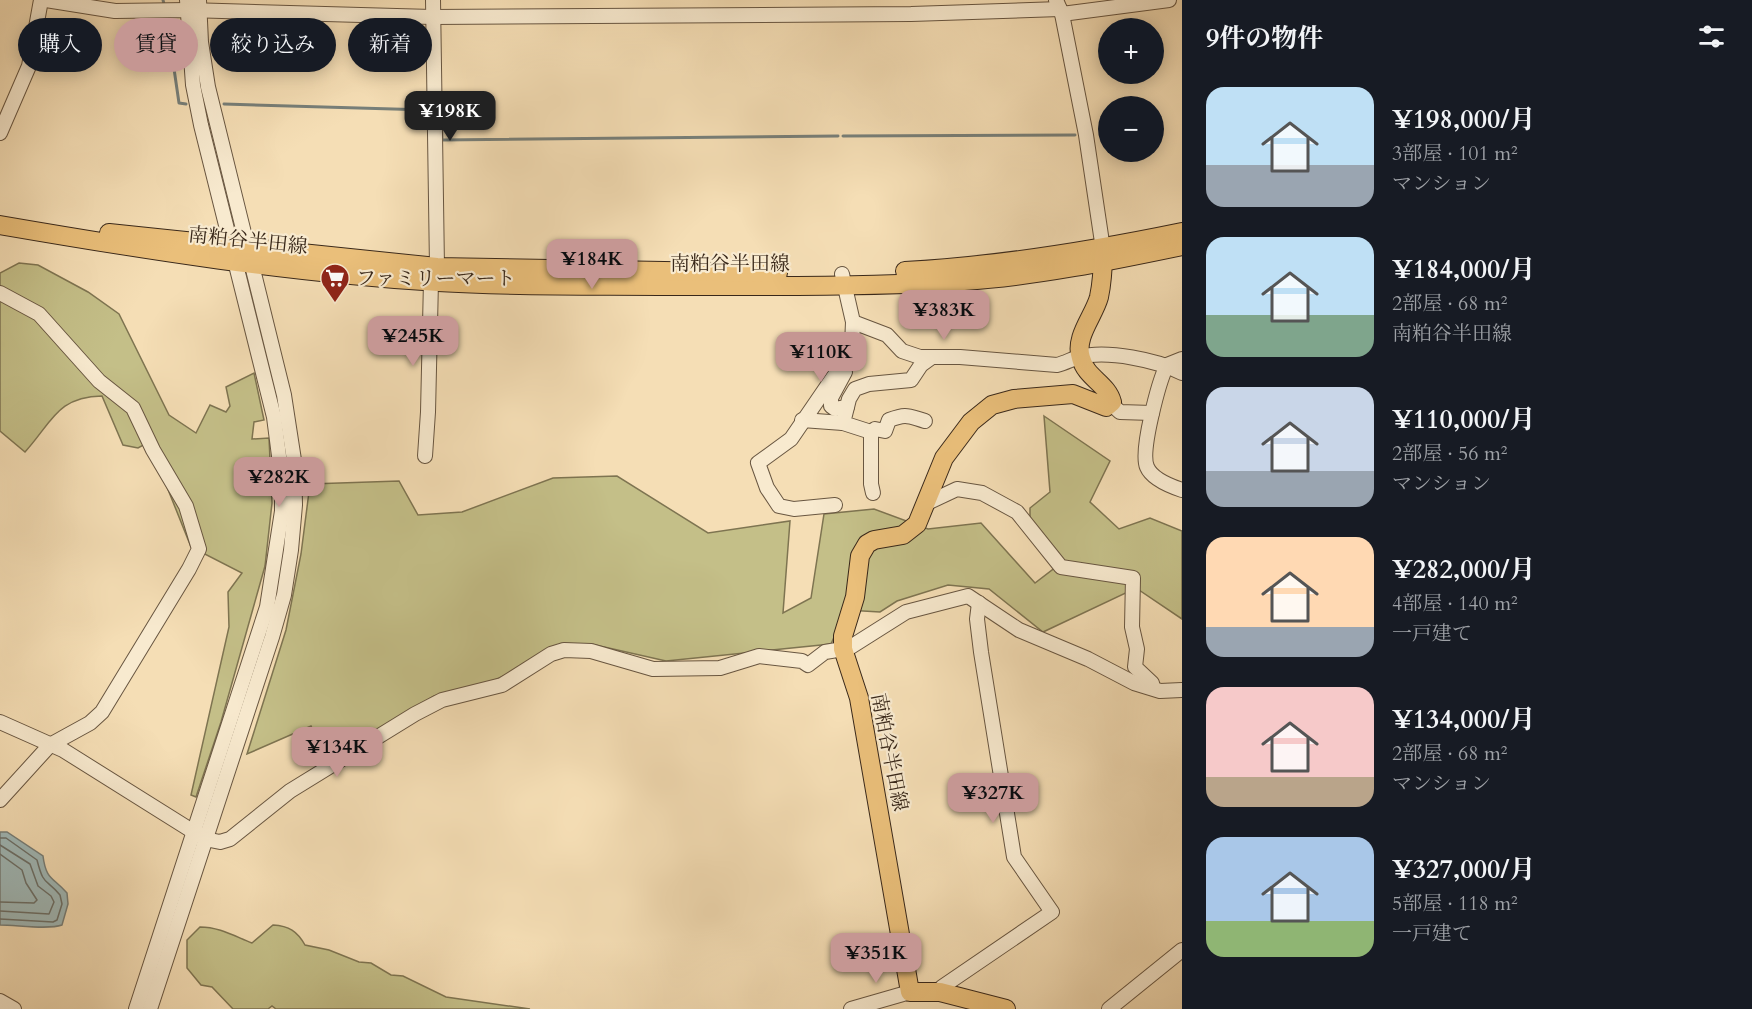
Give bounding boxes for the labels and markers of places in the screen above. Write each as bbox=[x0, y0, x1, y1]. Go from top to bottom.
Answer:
pin: ¥198K bbox=[408, 91, 492, 142]
pin: ¥184K bbox=[550, 239, 634, 290]
supermarket icon: ファミリーマート bbox=[319, 262, 351, 304]
place label: ファミリーマート bbox=[356, 265, 516, 292]
pin: ¥383K bbox=[902, 290, 986, 341]
pin: ¥245K bbox=[371, 316, 455, 367]
pin: ¥110K bbox=[779, 332, 863, 383]
pin: ¥282K bbox=[237, 457, 321, 508]
pin: ¥134K bbox=[295, 727, 379, 778]
pin: ¥327K bbox=[951, 773, 1035, 824]
pin: ¥351K bbox=[834, 933, 918, 984]

